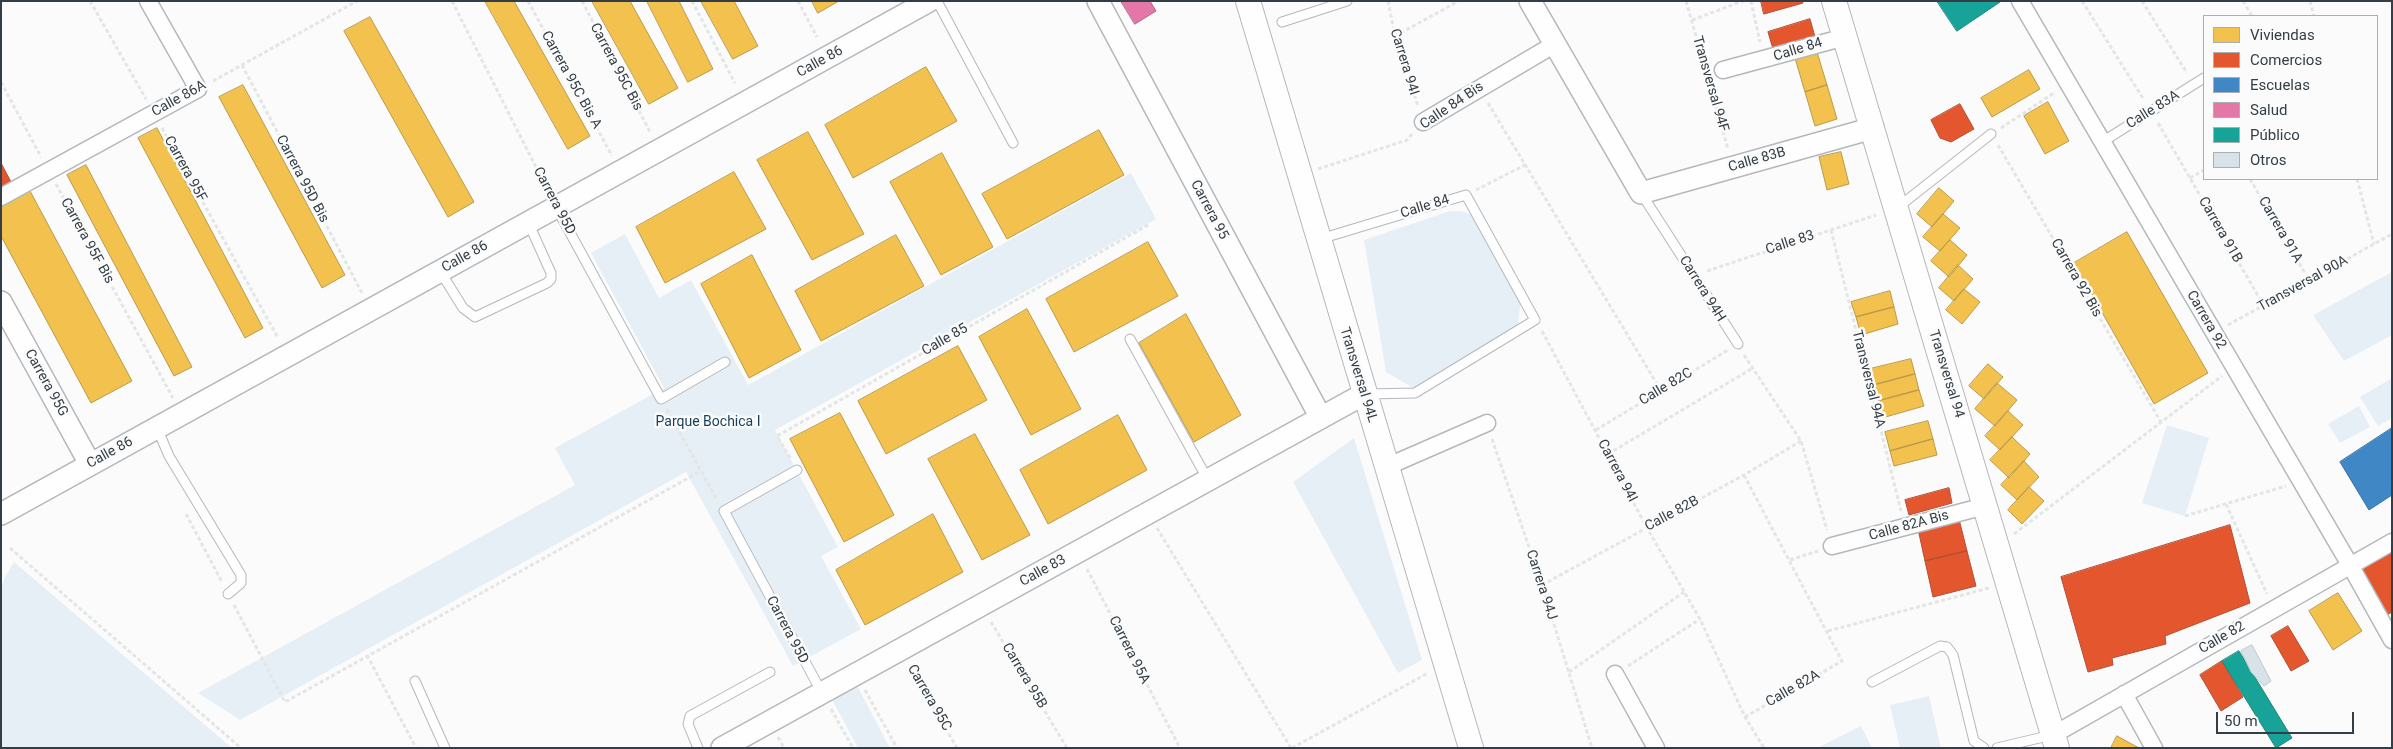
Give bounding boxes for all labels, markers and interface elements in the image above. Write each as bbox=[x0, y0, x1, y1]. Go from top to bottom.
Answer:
legend bbox=[2203, 15, 2378, 180]
street label: Carrera 95C Bis bbox=[586, 20, 646, 114]
text: Viviendas bbox=[2250, 26, 2315, 44]
street label: Carrera 94I bbox=[1386, 27, 1422, 97]
street label: Carrera 95C Bis A bbox=[537, 28, 605, 132]
street label: Transversal 94F bbox=[1688, 34, 1732, 134]
street label: Calle 84 bbox=[1772, 35, 1824, 65]
street label: Calle 86 bbox=[794, 42, 846, 82]
text: Comercios bbox=[2250, 51, 2322, 69]
text: Escuelas bbox=[2250, 76, 2310, 94]
street label: Calle 86A bbox=[149, 77, 209, 121]
street label: Calle 84 Bis bbox=[1417, 79, 1487, 133]
street label: Calle 83A bbox=[2123, 87, 2183, 133]
text: Salud bbox=[2250, 101, 2287, 119]
text: Público bbox=[2250, 126, 2300, 144]
street label: Carrera 95D Bis bbox=[272, 132, 332, 226]
street label: Carrera 95F bbox=[160, 133, 210, 205]
street label: Calle 83B bbox=[1726, 144, 1788, 176]
text: Otros bbox=[2250, 151, 2286, 169]
street label: Carrera 95D bbox=[529, 164, 579, 238]
street label: Carrera 95 bbox=[1186, 177, 1232, 243]
street label: Calle 84 bbox=[1399, 192, 1451, 222]
street label: Carrera 91B bbox=[2194, 194, 2246, 266]
street label: Carrera 91A bbox=[2254, 194, 2306, 266]
street label: Carrera 95F Bis bbox=[57, 195, 117, 287]
street label: Calle 83 bbox=[1764, 227, 1816, 259]
street label: Carrera 92 Bis bbox=[2047, 236, 2105, 320]
street label: Calle 86 bbox=[439, 237, 491, 277]
street label: Transversal 90A bbox=[2255, 252, 2351, 316]
street label: Carrera 94H bbox=[1675, 253, 1729, 325]
street label: Carrera 92 bbox=[2183, 288, 2229, 352]
street label: Calle 85 bbox=[919, 320, 971, 360]
street label: Transversal 94L bbox=[1336, 325, 1380, 425]
street label: Transversal 94A bbox=[1848, 328, 1888, 430]
street label: Transversal 94 bbox=[1925, 328, 1967, 420]
street label: Carrera 95G bbox=[21, 346, 71, 420]
street label: Calle 82C bbox=[1636, 365, 1696, 409]
park label: Parque Bochica I bbox=[656, 414, 760, 430]
street label: Calle 86 bbox=[84, 433, 136, 473]
street label: Carrera 94I bbox=[1593, 437, 1641, 505]
street label: Calle 82B bbox=[1642, 493, 1702, 535]
street label: Calle 82A Bis bbox=[1867, 507, 1951, 545]
street label: Carrera 94J bbox=[1522, 548, 1560, 622]
street label: Calle 83 bbox=[1017, 551, 1069, 591]
street label: Carrera 95D bbox=[762, 593, 812, 667]
street label: Carrera 95A bbox=[1105, 613, 1153, 687]
street label: Calle 82 bbox=[2196, 618, 2248, 658]
street label: Carrera 95B bbox=[998, 640, 1050, 712]
street label: Carrera 95C bbox=[903, 662, 955, 734]
street label: Calle 82A bbox=[1763, 667, 1823, 711]
scale bar bbox=[2218, 702, 2356, 734]
text: 50 m bbox=[2224, 712, 2258, 730]

